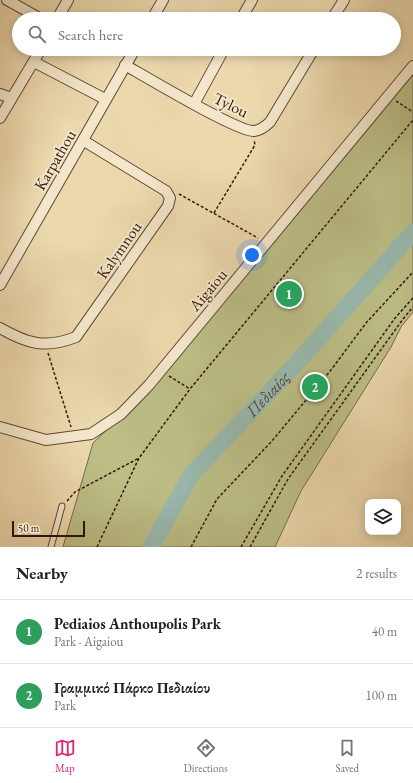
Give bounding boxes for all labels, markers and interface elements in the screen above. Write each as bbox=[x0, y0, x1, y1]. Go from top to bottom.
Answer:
search box bbox=[12, 12, 401, 56]
icon: search bbox=[26, 23, 48, 45]
text: Search here bbox=[58, 25, 123, 44]
street label: Tylou bbox=[210, 88, 252, 123]
street label: Karpathou bbox=[29, 125, 81, 194]
street label: Kalymnou bbox=[92, 217, 147, 283]
your location bbox=[242, 245, 262, 265]
street label: Aigaiou bbox=[184, 264, 232, 316]
pin: 1 bbox=[276, 279, 302, 309]
water label: Πεδιαίος bbox=[240, 366, 295, 422]
pin: 2 bbox=[302, 372, 328, 402]
map controls bbox=[365, 499, 401, 535]
button: layers bbox=[365, 499, 401, 535]
scale bar bbox=[12, 519, 85, 538]
text: 50 m bbox=[18, 521, 39, 535]
text: Nearby bbox=[16, 562, 68, 584]
text: 2 results bbox=[356, 565, 397, 582]
text: Pediaios Anthoupolis Park bbox=[54, 614, 221, 633]
text: 1 bbox=[26, 623, 32, 640]
text: 40 m bbox=[372, 623, 397, 640]
text: Park · Aigaiou bbox=[54, 633, 123, 650]
text: Γραμμικό Πάρκο Πεδιαίου bbox=[54, 678, 210, 697]
text: 2 bbox=[26, 687, 32, 704]
text: 100 m bbox=[366, 687, 397, 704]
text: Park bbox=[54, 697, 76, 714]
tab: Map bbox=[54, 737, 76, 775]
tab: Directions bbox=[184, 737, 228, 775]
tab: Saved bbox=[336, 737, 359, 775]

